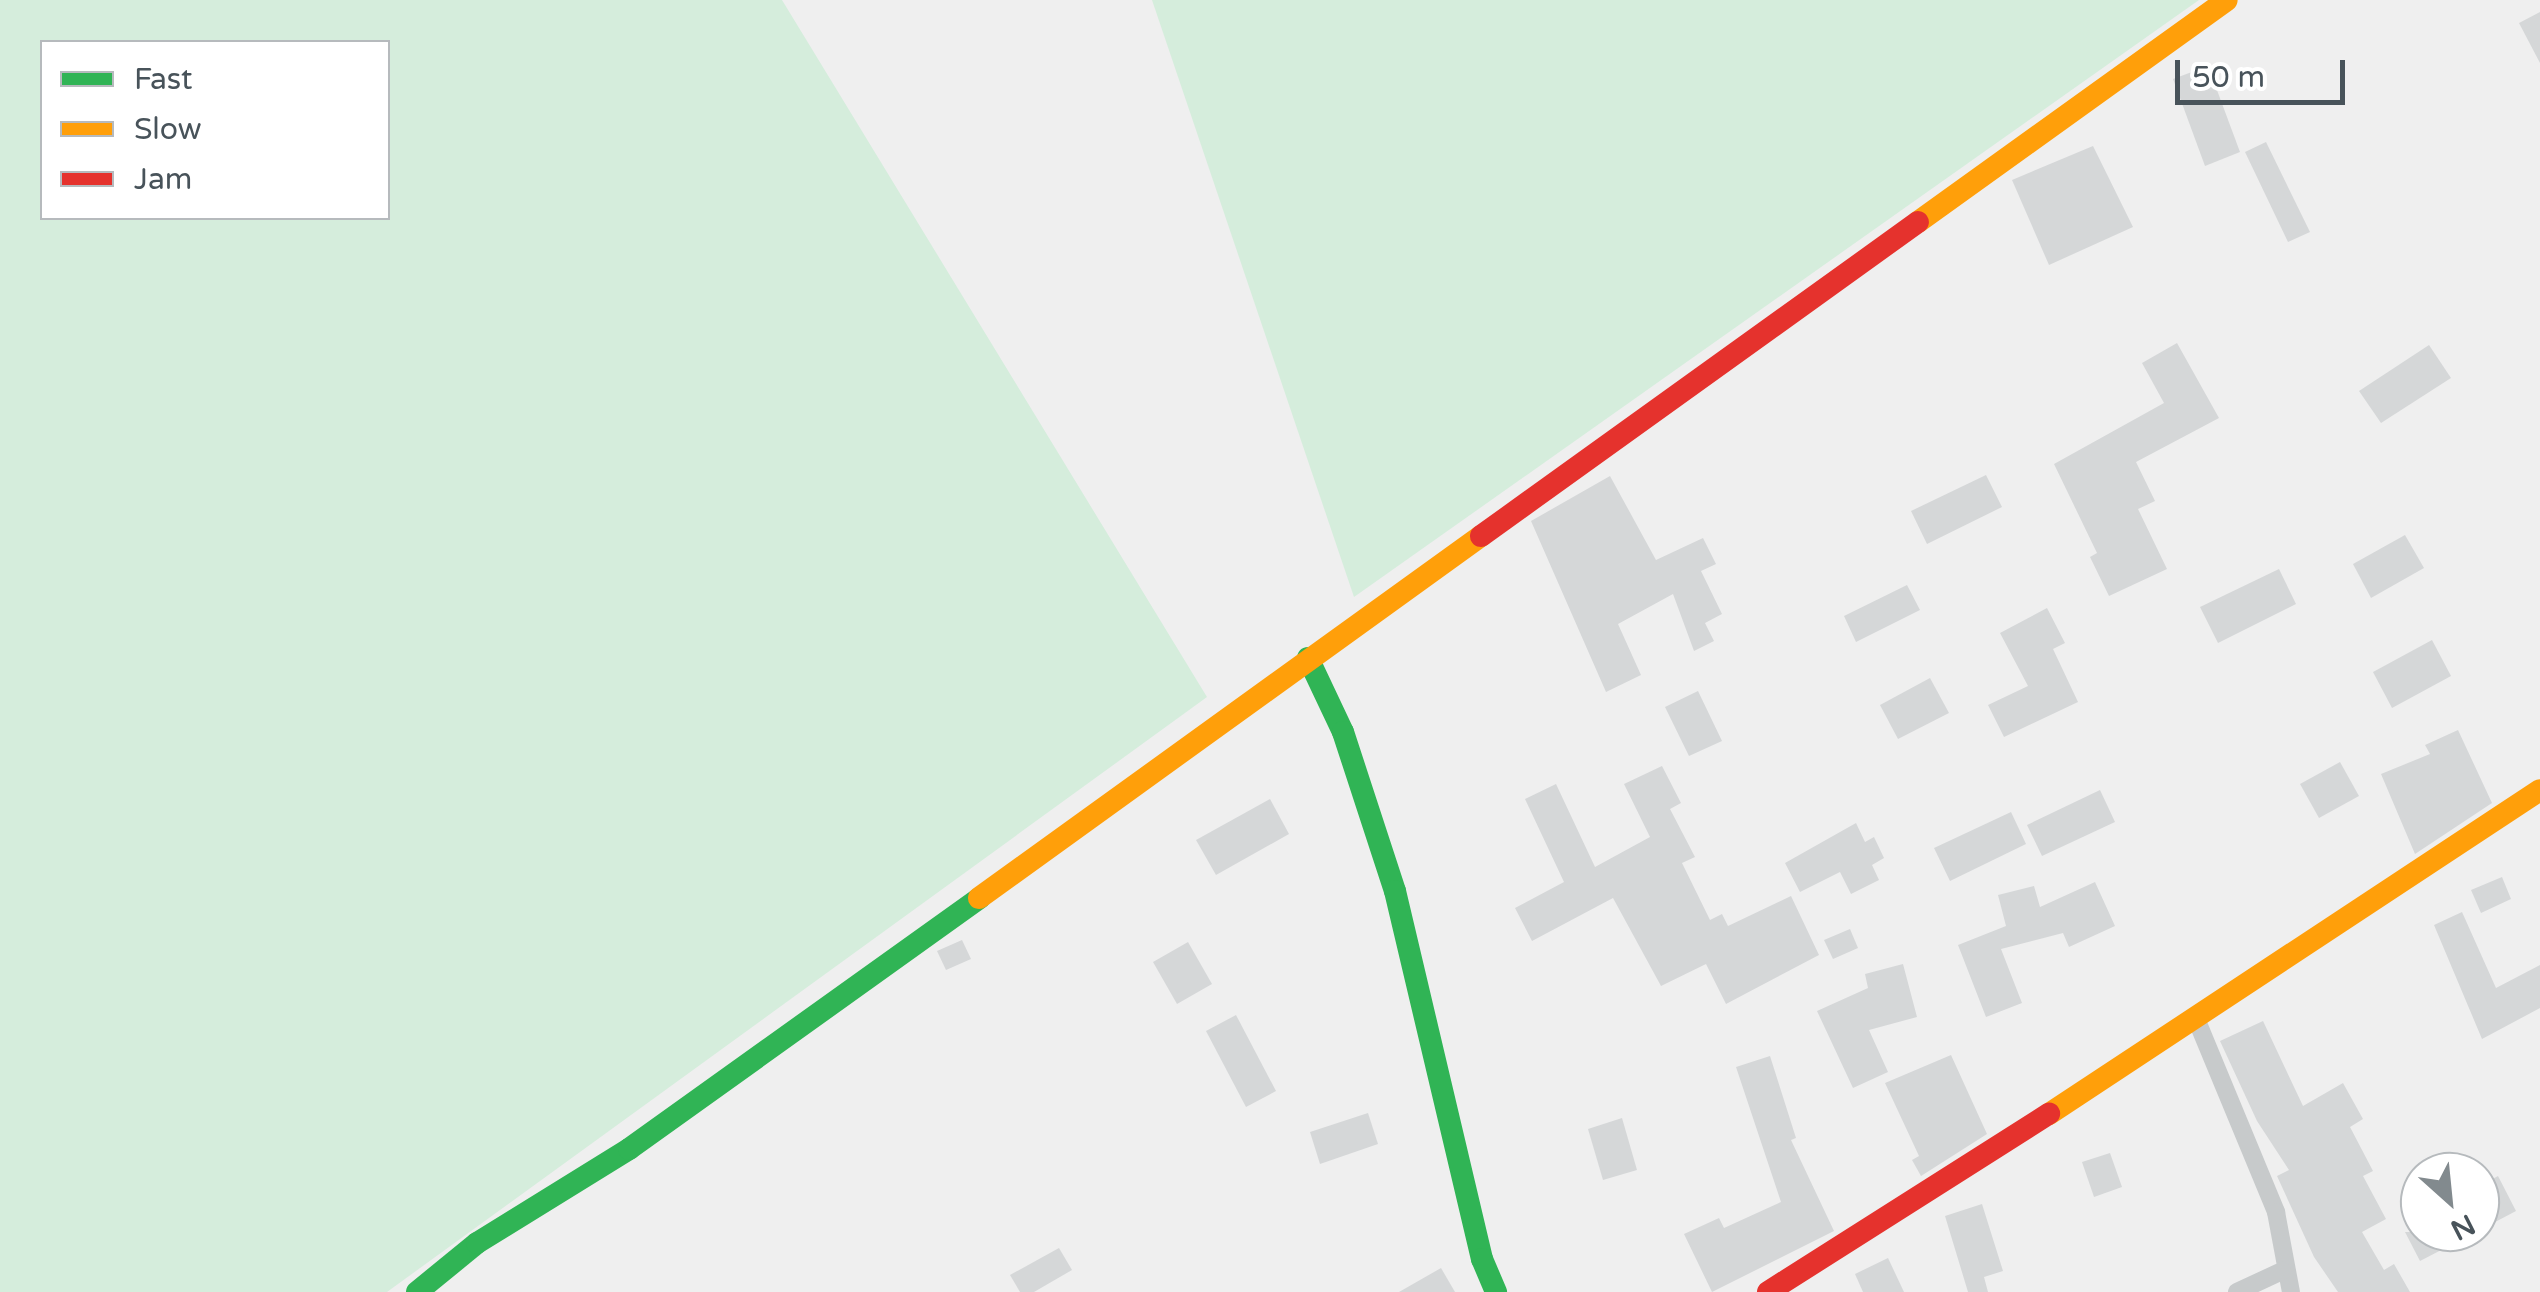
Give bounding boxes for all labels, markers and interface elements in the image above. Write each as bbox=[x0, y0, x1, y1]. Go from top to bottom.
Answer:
legend bbox=[40, 40, 390, 220]
scale bar bbox=[2180, 40, 2350, 102]
text: 50 m bbox=[2192, 59, 2265, 96]
text: Fast bbox=[134, 61, 193, 98]
text: Slow bbox=[134, 111, 202, 148]
text: Jam bbox=[134, 161, 192, 198]
north arrow bbox=[2400, 1152, 2500, 1252]
text: N bbox=[2445, 1207, 2480, 1247]

